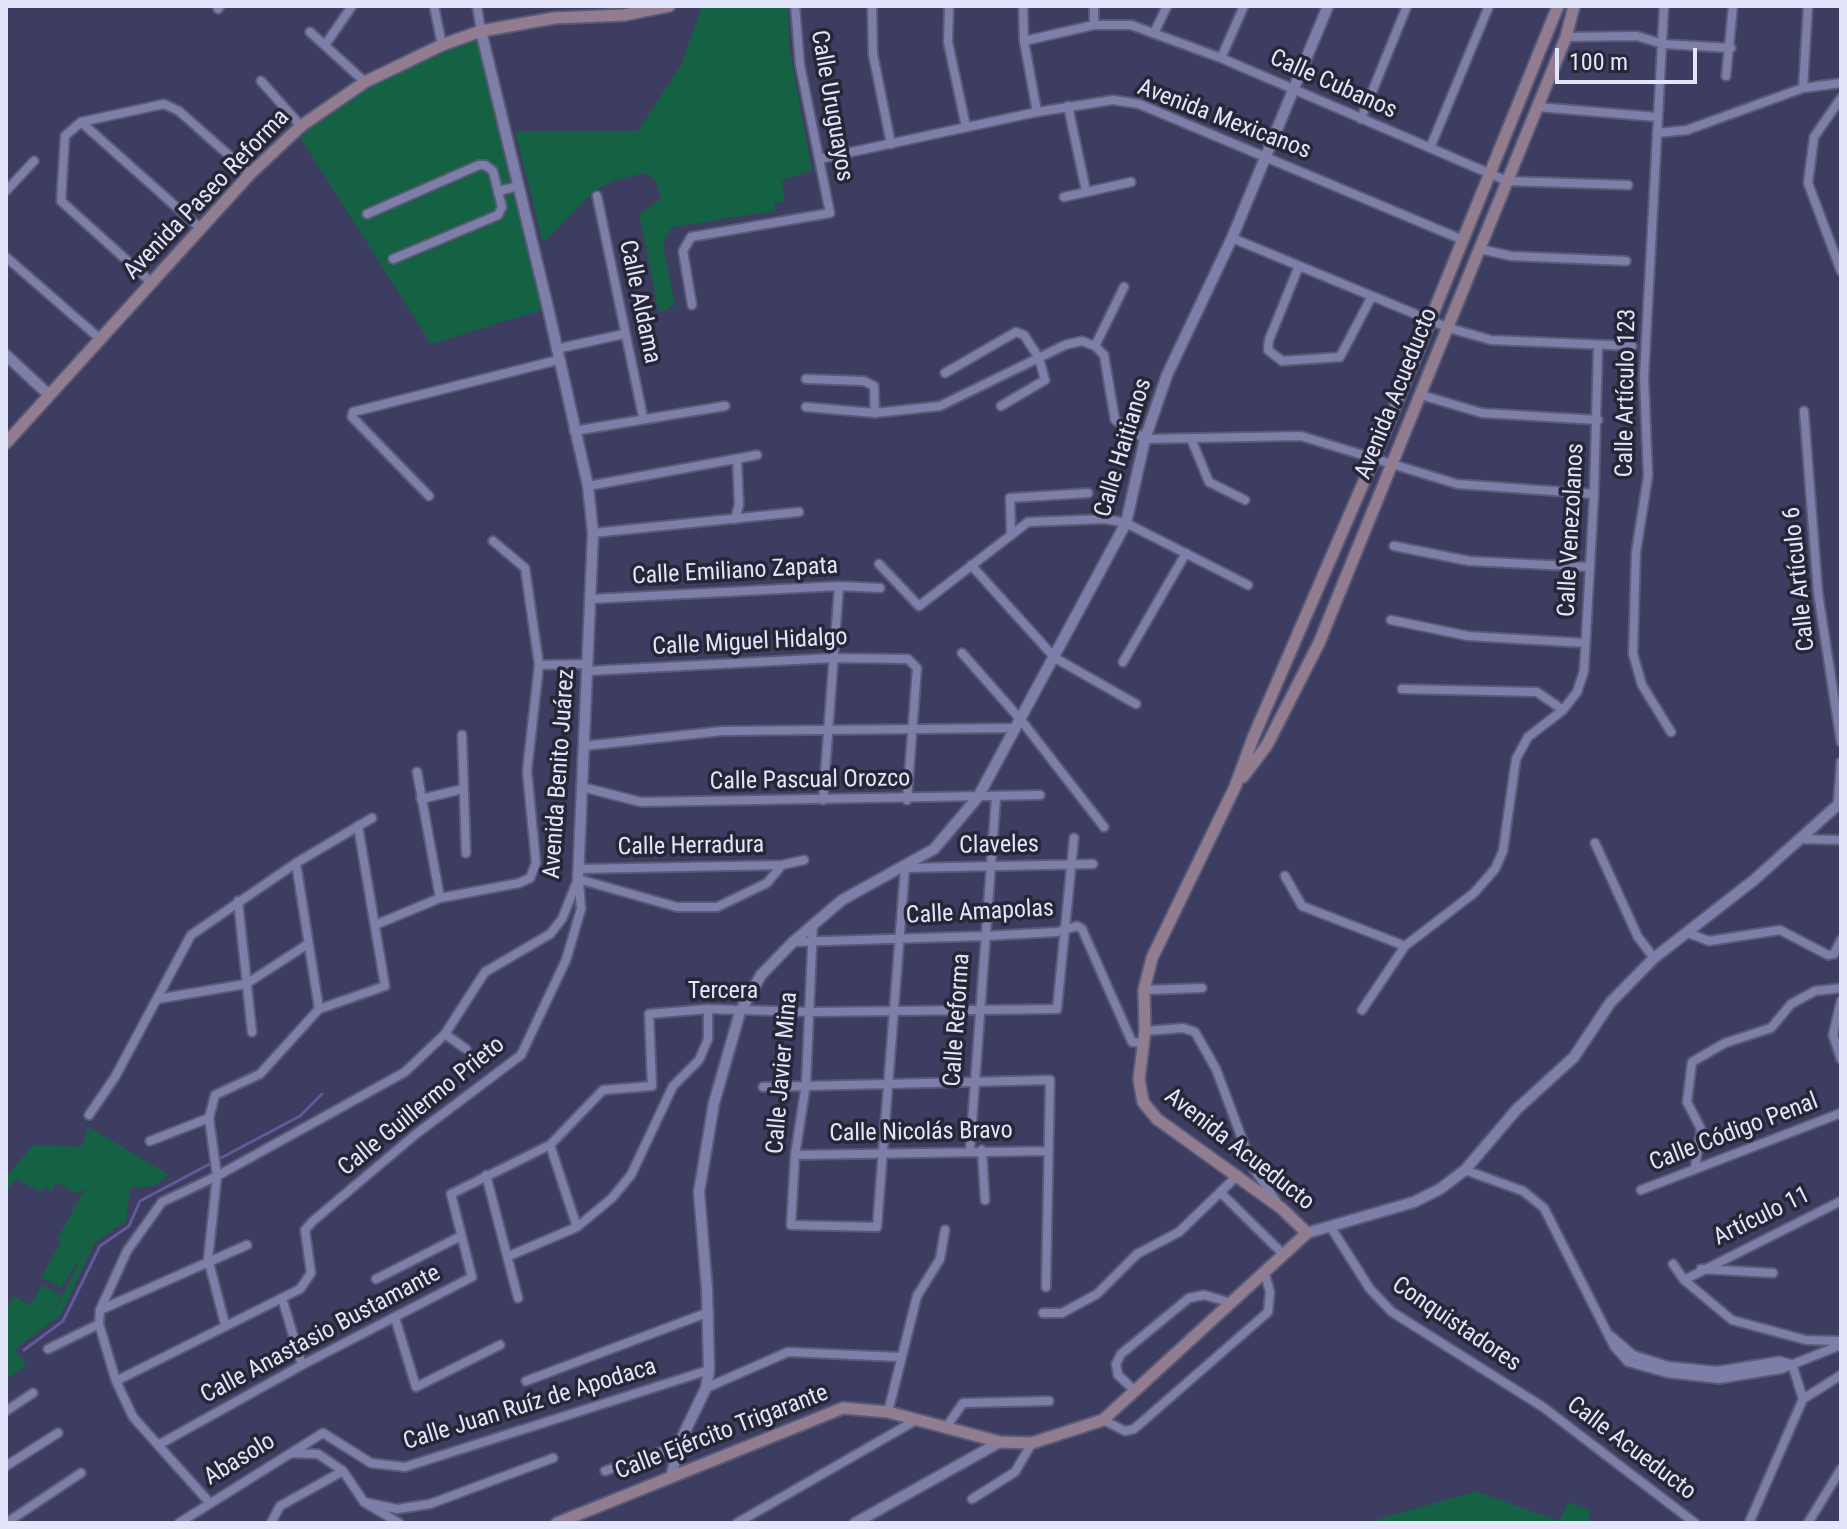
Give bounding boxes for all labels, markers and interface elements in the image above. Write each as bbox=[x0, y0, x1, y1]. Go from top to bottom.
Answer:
street label: Calle Uruguayos bbox=[804, 28, 858, 184]
scale bar bbox=[1559, 32, 1701, 82]
street label: Calle Cubanos bbox=[1265, 44, 1401, 126]
text: 100 m bbox=[1569, 48, 1628, 76]
street label: Avenida Mexicanos bbox=[1133, 74, 1315, 166]
street label: Avenida Paseo Reforma bbox=[118, 104, 296, 286]
street label: Calle Aldama bbox=[612, 238, 666, 366]
street label: Avenida Acueducto bbox=[1350, 304, 1444, 484]
street label: Calle Artículo 123 bbox=[1611, 308, 1643, 478]
street label: Calle Haitianos bbox=[1089, 375, 1159, 521]
street label: Calle Venezolanos bbox=[1553, 442, 1591, 618]
street label: Calle Artículo 6 bbox=[1778, 505, 1822, 653]
street label: Calle Emiliano Zapata bbox=[631, 552, 839, 592]
street label: Calle Miguel Hidalgo bbox=[652, 624, 848, 662]
street label: Avenida Benito Juárez bbox=[538, 668, 582, 880]
street label: Calle Pascual Orozco bbox=[709, 765, 911, 797]
street label: Calle Herradura bbox=[618, 831, 764, 863]
street label: Claveles bbox=[959, 831, 1039, 861]
street label: Calle Amapolas bbox=[905, 895, 1055, 931]
street label: Calle Reforma bbox=[939, 952, 977, 1088]
street label: Tercera bbox=[688, 978, 758, 1006]
street label: Calle Javier Mina bbox=[762, 991, 804, 1155]
street label: Calle Guillermo Prieto bbox=[333, 1031, 511, 1183]
street label: Avenida Acueducto bbox=[1158, 1083, 1320, 1217]
street label: Calle Código Penal bbox=[1646, 1088, 1822, 1178]
street label: Calle Nicolás Bravo bbox=[829, 1117, 1013, 1149]
street label: Artículo 11 bbox=[1709, 1181, 1815, 1253]
street label: Calle Anastasio Bustamante bbox=[196, 1260, 446, 1410]
street label: Conquistadores bbox=[1386, 1271, 1526, 1379]
street label: Calle Juan Ruíz de Apodaca bbox=[400, 1353, 660, 1457]
street label: Calle Ejército Trigarante bbox=[612, 1379, 832, 1487]
street label: Calle Acueducto bbox=[1561, 1391, 1701, 1507]
street label: Abasolo bbox=[199, 1428, 281, 1492]

